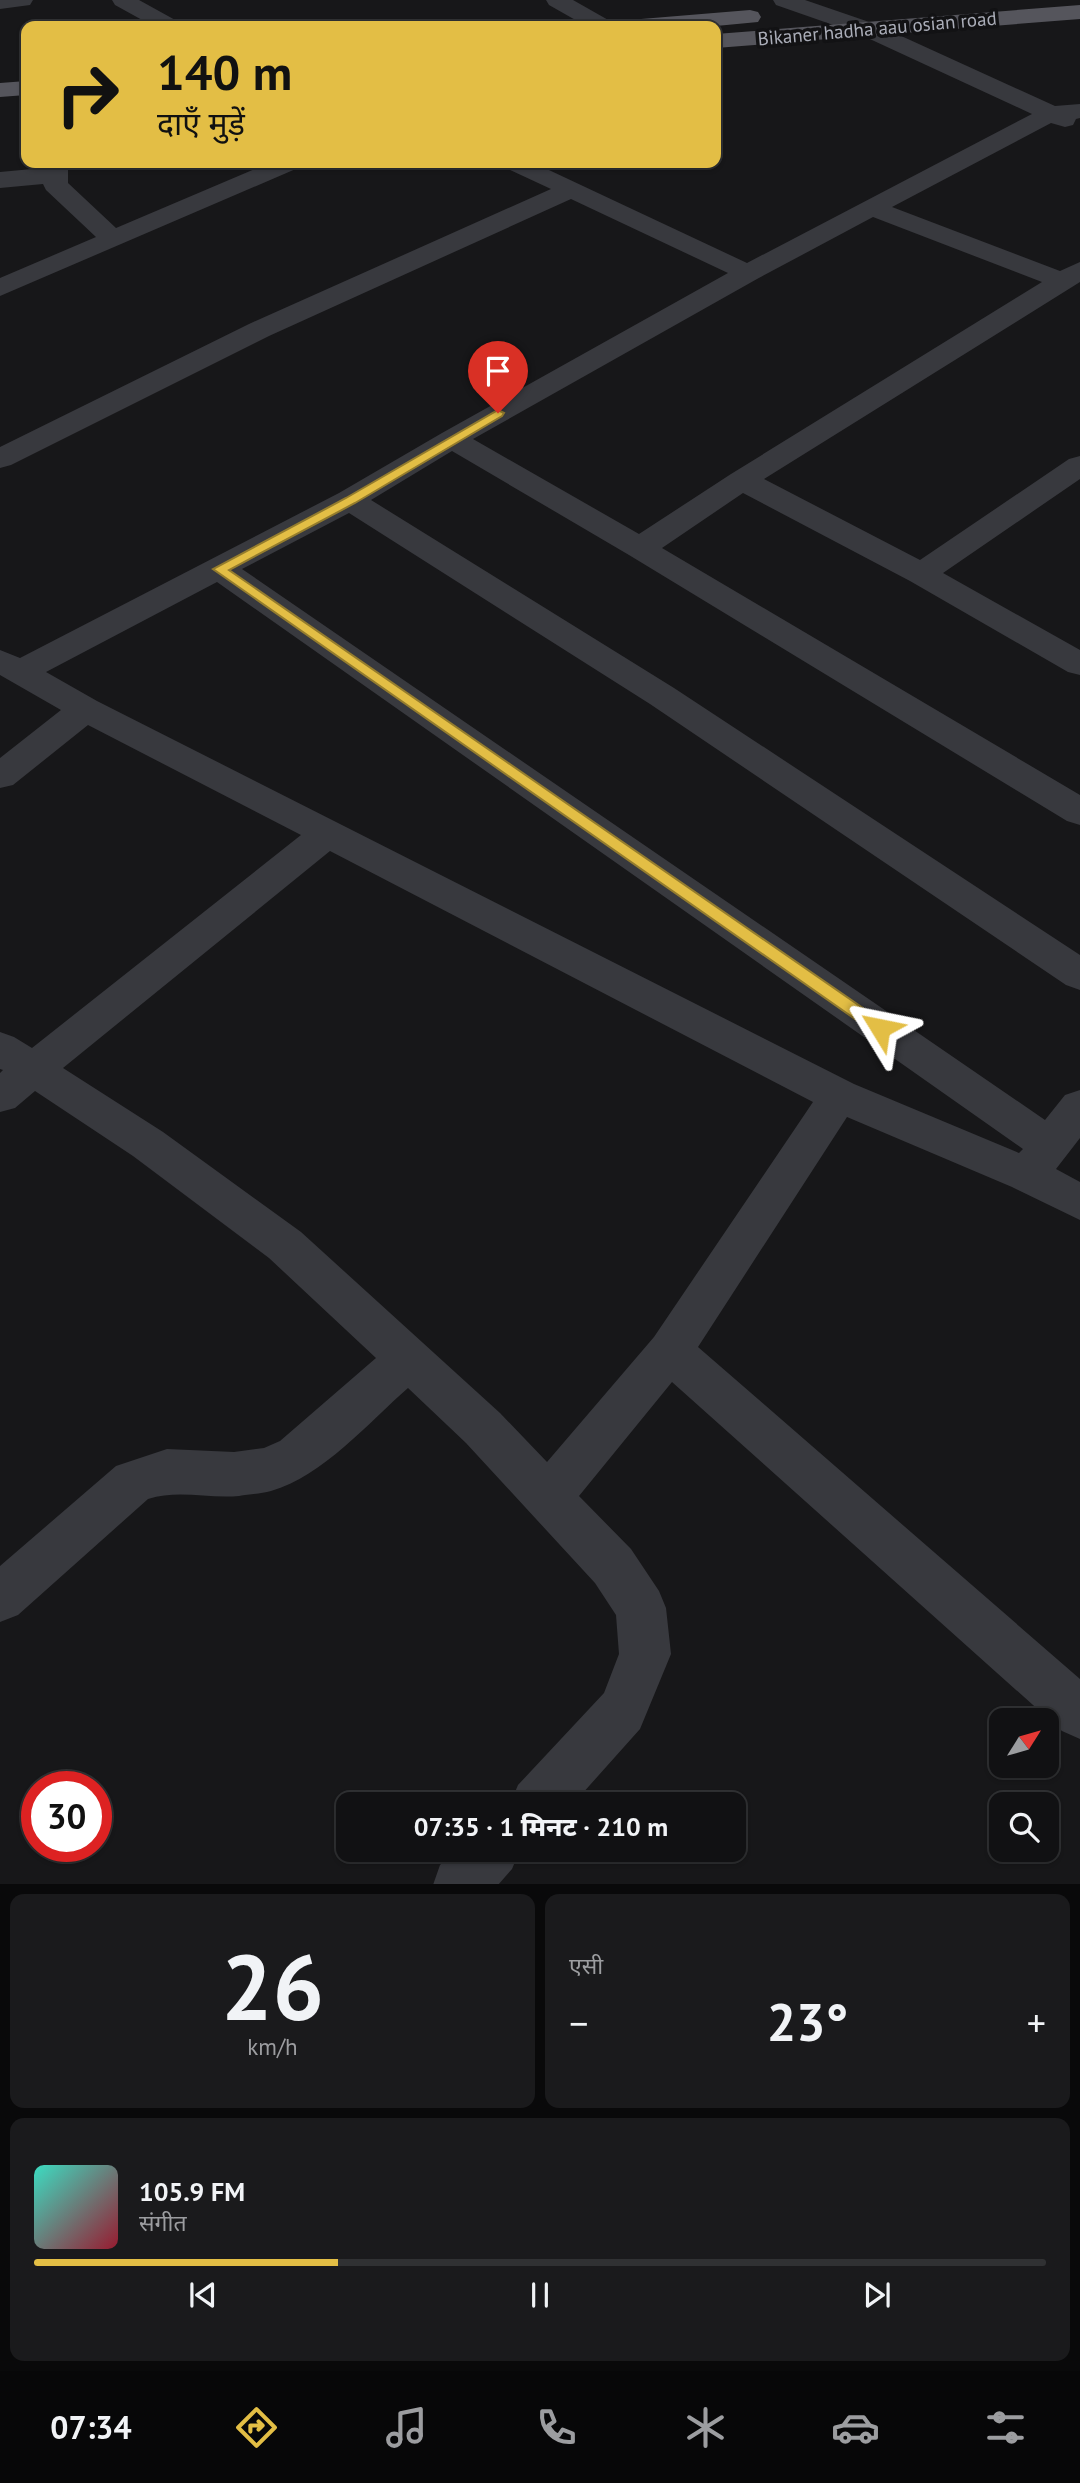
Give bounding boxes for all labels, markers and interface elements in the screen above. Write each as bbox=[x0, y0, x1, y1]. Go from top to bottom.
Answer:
street label: Bikaner hadha aau osian road bbox=[756, 6, 998, 50]
text: 140 m bbox=[157, 40, 292, 104]
icon: right bbox=[42, 49, 133, 140]
text: दाएँ मुड़ें bbox=[157, 102, 245, 144]
pin bbox=[468, 341, 528, 413]
icon: arrive bbox=[479, 352, 517, 390]
position arrow bbox=[843, 991, 917, 1065]
north arrow bbox=[989, 1708, 1059, 1778]
map controls bbox=[989, 1708, 1059, 1862]
speed limit sign: 30 bbox=[21, 1771, 112, 1862]
button: search bbox=[989, 1792, 1059, 1862]
text: 07:35 · 1 मिनट · 210 m bbox=[414, 1810, 668, 1843]
text: 26 bbox=[221, 1927, 324, 2045]
text: एसी bbox=[569, 1951, 603, 1980]
text: 23° bbox=[767, 1988, 848, 2055]
text: − bbox=[569, 1998, 588, 2047]
text: + bbox=[1027, 1998, 1046, 2047]
text: km/h bbox=[247, 2032, 298, 2061]
text: 105.9 FM bbox=[139, 2175, 245, 2208]
text: संगीत bbox=[139, 2208, 187, 2237]
icon: previous bbox=[184, 2276, 222, 2314]
icon: pause bbox=[521, 2276, 559, 2314]
icon: next bbox=[858, 2276, 896, 2314]
icon: directions bbox=[232, 2403, 281, 2452]
icon: music bbox=[382, 2403, 431, 2452]
icon: phone bbox=[532, 2403, 581, 2452]
icon: climate bbox=[681, 2403, 730, 2452]
icon: car bbox=[831, 2403, 880, 2452]
icon: filters bbox=[981, 2403, 1030, 2452]
text: 07:34 bbox=[50, 2406, 132, 2448]

